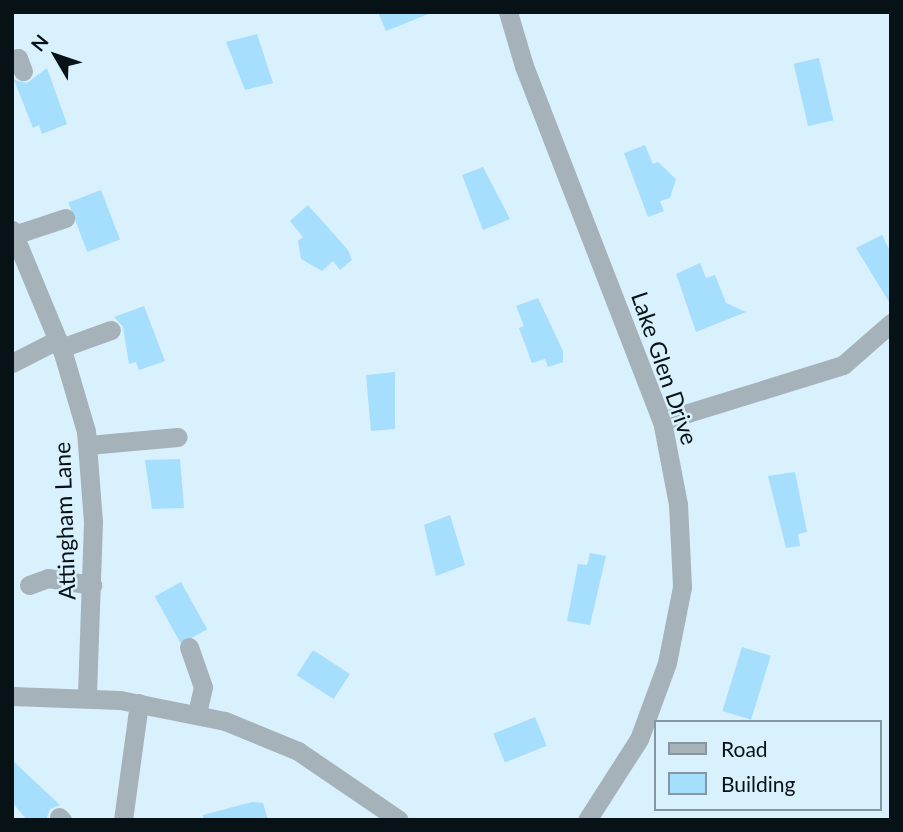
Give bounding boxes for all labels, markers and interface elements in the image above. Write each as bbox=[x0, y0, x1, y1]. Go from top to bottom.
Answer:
north arrow bbox=[21, 21, 91, 91]
text: N bbox=[26, 30, 53, 55]
street label: Lake Glen Drive bbox=[626, 288, 704, 448]
street label: Attingham Lane bbox=[47, 441, 81, 601]
legend bbox=[654, 720, 882, 811]
text: Road bbox=[721, 736, 768, 761]
text: Building bbox=[721, 771, 796, 796]

